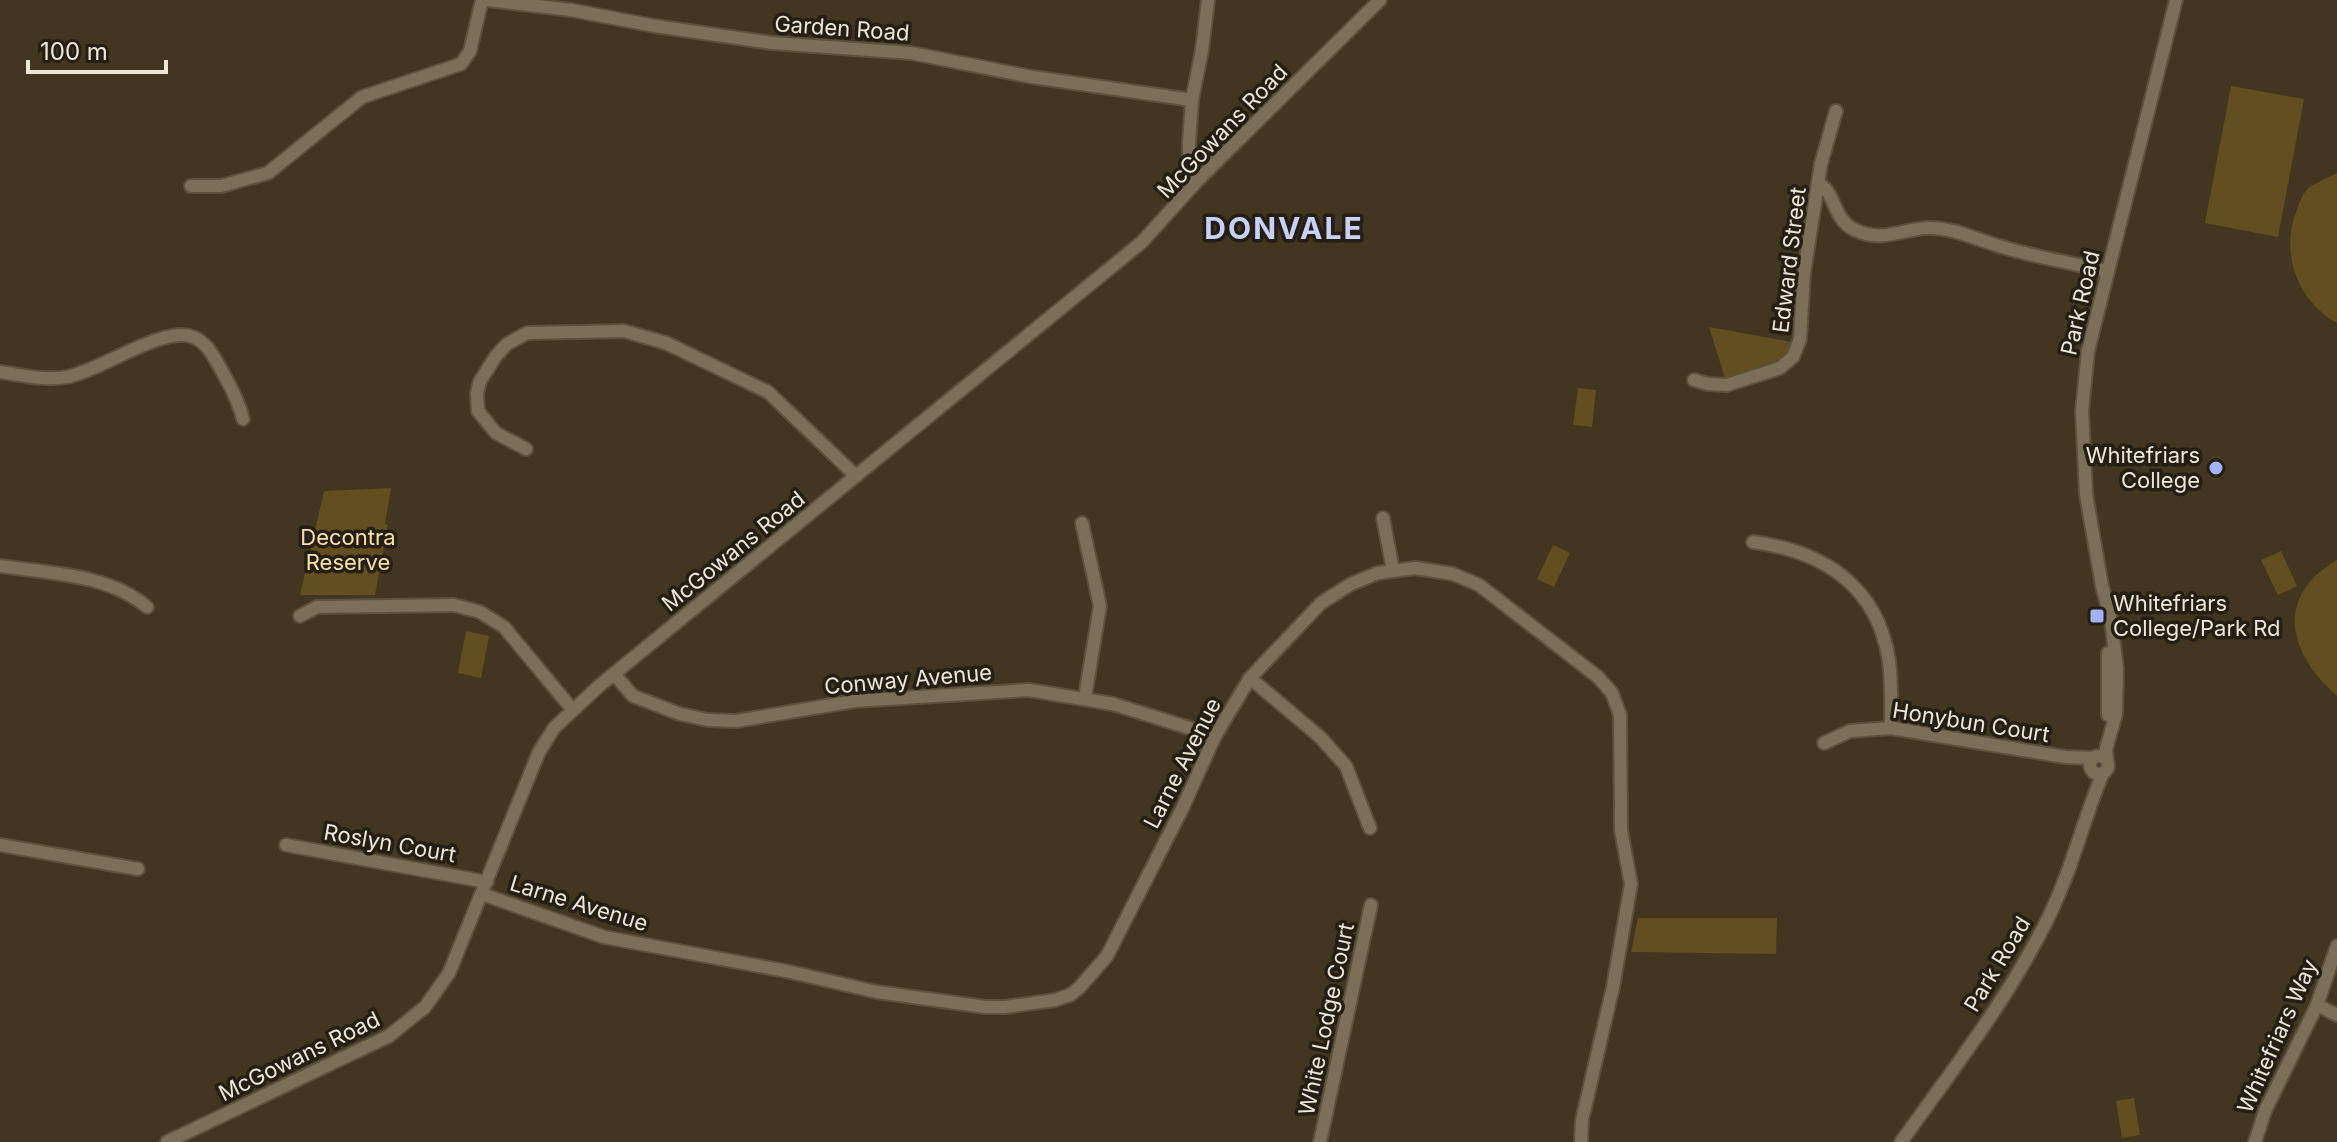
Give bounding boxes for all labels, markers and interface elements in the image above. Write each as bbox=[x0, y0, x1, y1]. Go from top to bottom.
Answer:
street label: Garden Road bbox=[774, 10, 910, 46]
scale bar bbox=[28, 24, 166, 74]
text: 100 m bbox=[40, 37, 108, 66]
street label: McGowans Road bbox=[1152, 59, 1292, 203]
street label: Edward Street bbox=[1767, 186, 1811, 334]
district label: DONVALE bbox=[1204, 210, 1364, 246]
street label: Park Road bbox=[2055, 248, 2105, 358]
place label: Whitefriars College bbox=[2086, 442, 2200, 493]
marker: Whitefriars College bbox=[2207, 459, 2225, 477]
street label: McGowans Road bbox=[656, 486, 810, 616]
park label: Decontra Reserve bbox=[300, 524, 396, 575]
place label: Whitefriars College/Park Rd bbox=[2113, 590, 2281, 641]
marker: Whitefriars College/Park Rd bbox=[2088, 607, 2106, 625]
street label: Conway Avenue bbox=[823, 659, 993, 699]
street label: Larne Avenue bbox=[1138, 694, 1226, 832]
street label: Honybun Court bbox=[1891, 697, 2051, 747]
street label: Roslyn Court bbox=[322, 819, 458, 867]
street label: Larne Avenue bbox=[507, 870, 651, 936]
street label: Park Road bbox=[1958, 912, 2036, 1016]
street label: White Lodge Court bbox=[1293, 921, 1359, 1117]
street label: Whitefriars Way bbox=[2232, 955, 2322, 1117]
street label: McGowans Road bbox=[214, 1006, 384, 1106]

